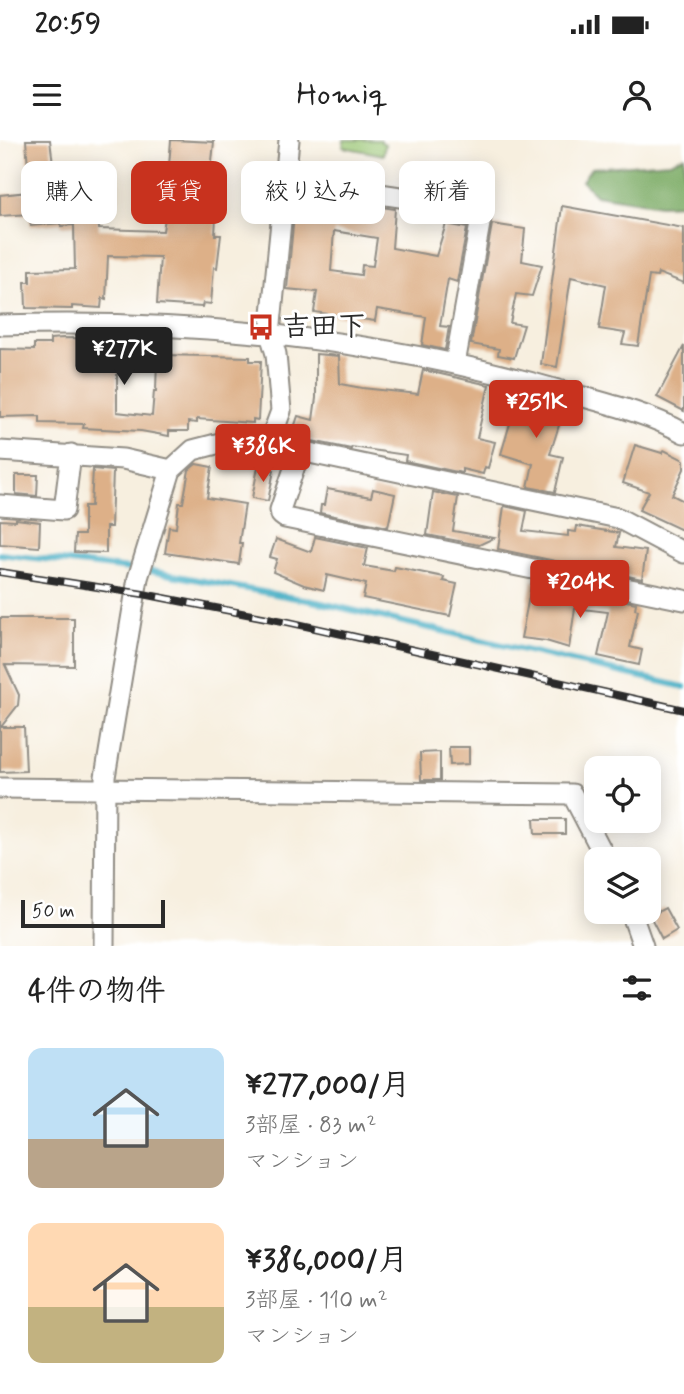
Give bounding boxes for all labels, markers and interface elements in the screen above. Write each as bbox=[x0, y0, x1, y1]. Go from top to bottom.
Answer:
text: 20:59 bbox=[35, 8, 101, 42]
text: Homiq bbox=[296, 74, 388, 116]
icon: menu bbox=[28, 76, 66, 114]
icon: person bbox=[618, 76, 656, 114]
chip: 購入 bbox=[21, 161, 117, 224]
chip: 賃貸 bbox=[131, 161, 227, 224]
chip: 絞り込み bbox=[241, 161, 385, 224]
chip: 新着 bbox=[399, 161, 495, 224]
place label: 吉田下 bbox=[282, 309, 366, 346]
bus stop icon: 吉田下 bbox=[246, 312, 276, 342]
pin: ¥277K bbox=[75, 328, 173, 387]
text: ¥277K bbox=[91, 335, 157, 365]
pin: ¥251K bbox=[487, 380, 585, 440]
text: ¥251K bbox=[505, 388, 567, 418]
pin: ¥386K bbox=[214, 424, 312, 484]
text: ¥386K bbox=[231, 432, 295, 462]
pin: ¥204K bbox=[531, 560, 629, 620]
text: ¥204K bbox=[546, 568, 614, 598]
map controls bbox=[584, 756, 661, 924]
button: locate bbox=[584, 756, 661, 833]
button: layers bbox=[584, 847, 661, 924]
scale bar bbox=[21, 897, 164, 929]
text: 50 m bbox=[32, 899, 75, 924]
icon: filters bbox=[618, 969, 656, 1007]
text: 4件の物件 bbox=[28, 972, 165, 1011]
text: ¥277,000/月 bbox=[245, 1066, 410, 1105]
icon: home bbox=[84, 1076, 168, 1160]
text: 3部屋 · 83 m² bbox=[245, 1111, 377, 1141]
text: マンション bbox=[245, 1147, 359, 1177]
text: ¥386,000/月 bbox=[245, 1241, 408, 1280]
icon: home bbox=[84, 1251, 168, 1335]
text: 3部屋 · 110 m² bbox=[245, 1286, 388, 1316]
text: マンション bbox=[245, 1322, 359, 1352]

